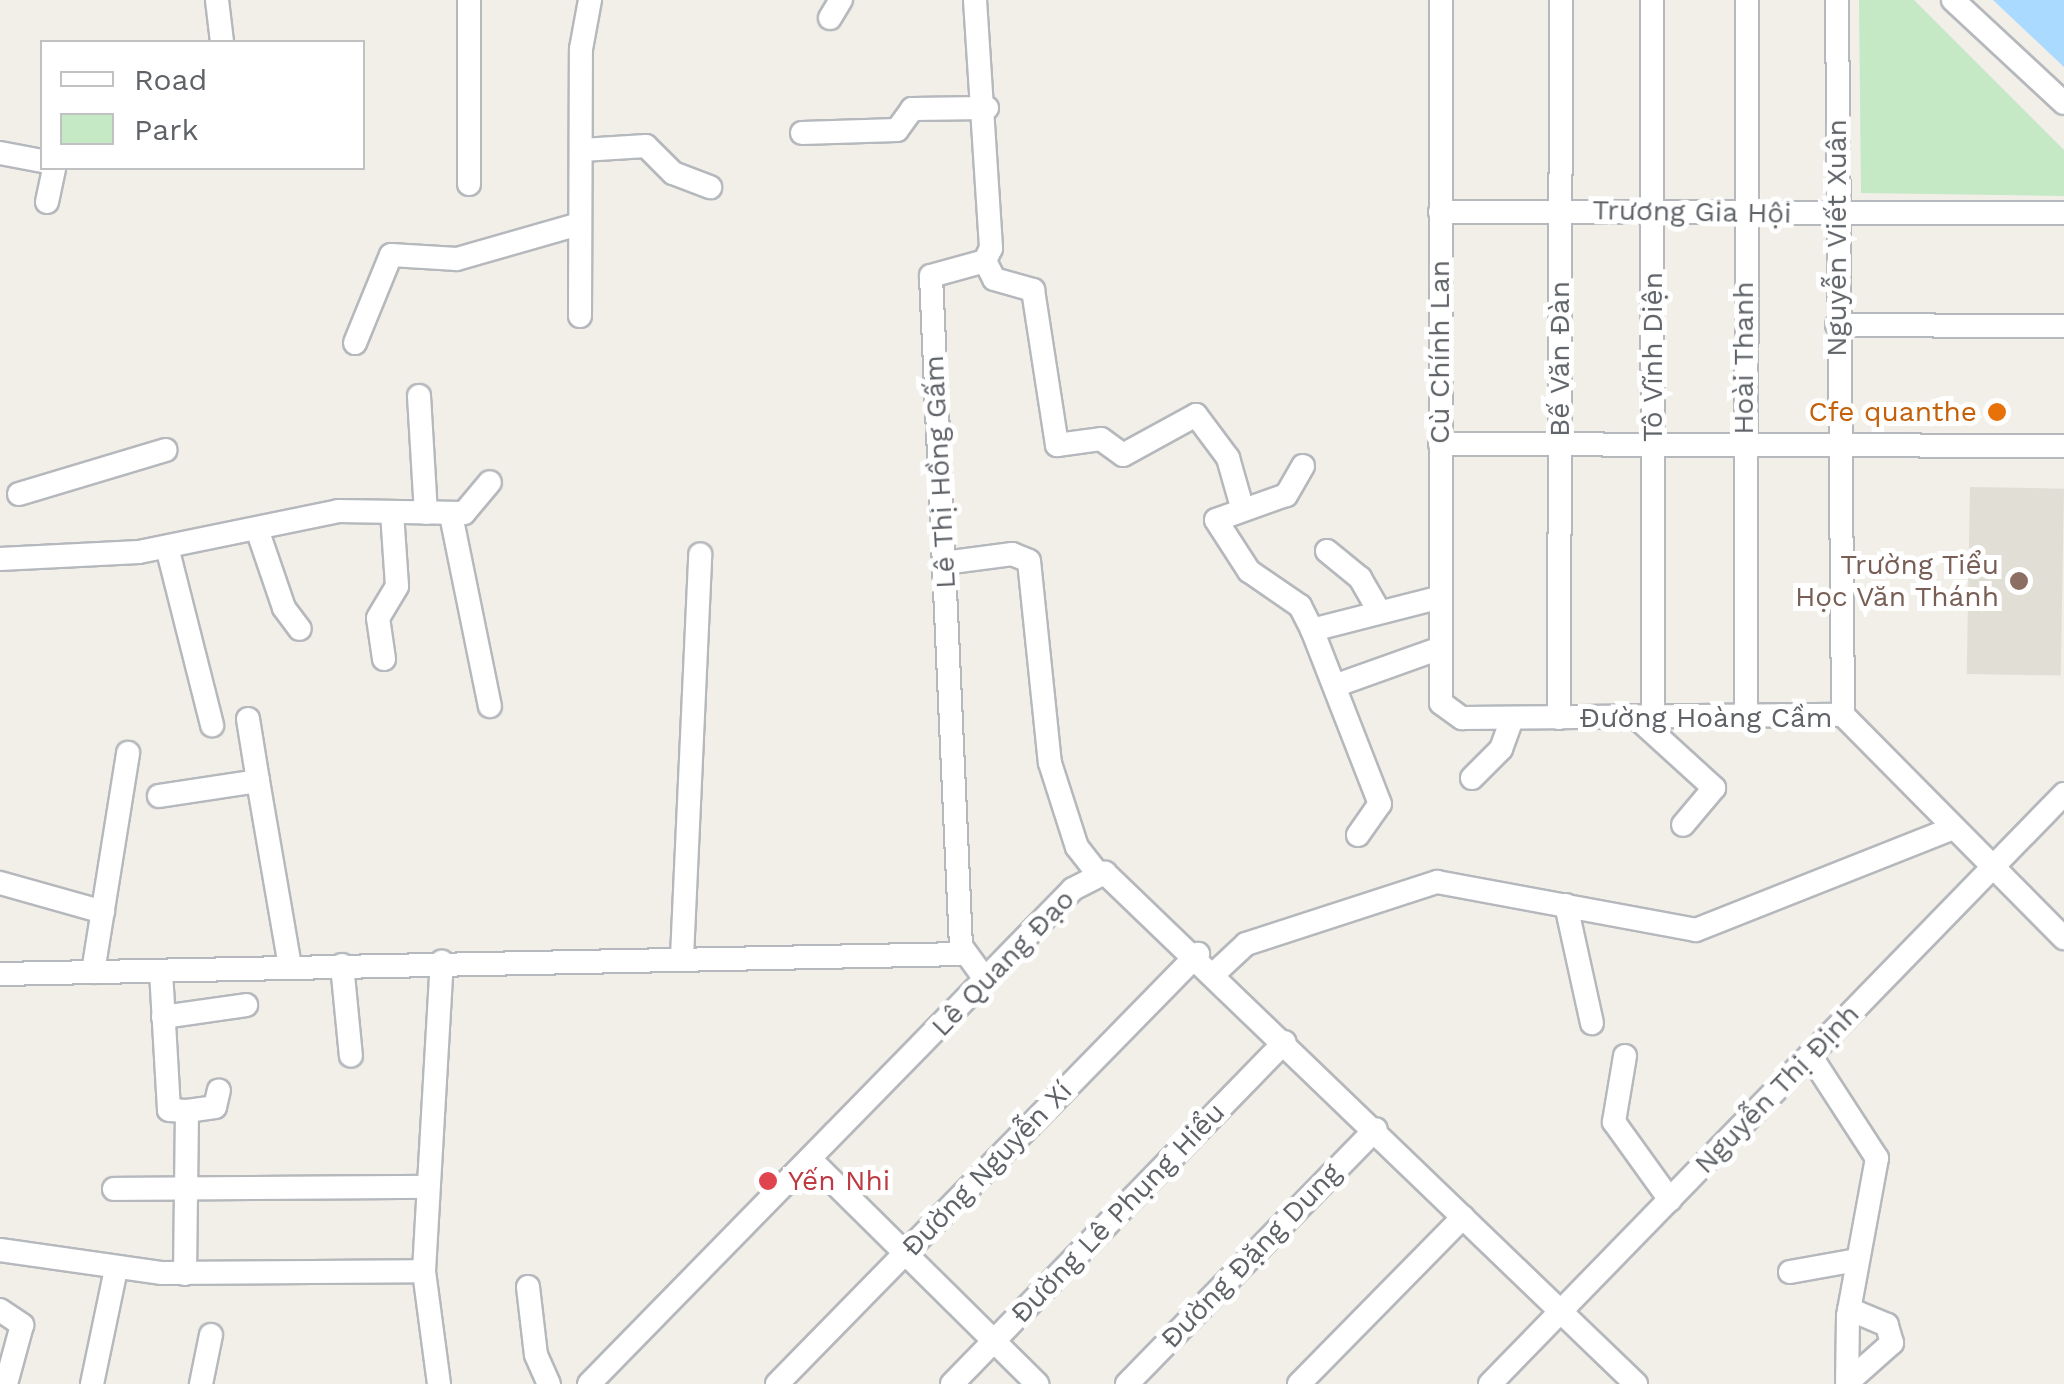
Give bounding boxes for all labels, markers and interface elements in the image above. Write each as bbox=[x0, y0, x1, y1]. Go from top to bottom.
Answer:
legend bbox=[40, 40, 365, 170]
text: Road bbox=[134, 62, 207, 97]
text: Park bbox=[134, 112, 199, 147]
street label: Nguyễn Viết Xuân bbox=[1820, 118, 1854, 358]
street label: Trương Gia Hội bbox=[1592, 193, 1792, 231]
street label: Cù Chính Lan bbox=[1423, 260, 1457, 444]
street label: Tô Vĩnh Diện bbox=[1636, 272, 1670, 442]
street label: Bế Văn Đàn bbox=[1543, 281, 1577, 437]
street label: Hoài Thanh bbox=[1727, 281, 1761, 435]
street label: Lê Thị Hồng Gấm bbox=[917, 354, 963, 590]
place label: Cfe quanthe bbox=[1808, 395, 1977, 429]
marker: Cfe quanthe bbox=[1986, 401, 2008, 423]
place label: Trường Tiểu Học Văn Thánh bbox=[1793, 548, 1999, 614]
marker: Trường Tiểu Học Văn Thánh bbox=[2008, 570, 2030, 592]
street label: Đường Hoàng Cầm bbox=[1580, 701, 1832, 735]
street label: Lê Quang Đạo bbox=[925, 883, 1081, 1043]
street label: Nguyễn Thị Định bbox=[1687, 997, 1867, 1181]
street label: Đường Nguyễn Xí bbox=[895, 1074, 1079, 1264]
street label: Đường Lê Phụng Hiểu bbox=[1004, 1096, 1232, 1330]
street label: Đường Đặng Dung bbox=[1154, 1156, 1348, 1356]
place label: Yến Nhi bbox=[788, 1164, 890, 1198]
marker: Yến Nhi bbox=[757, 1170, 779, 1192]

